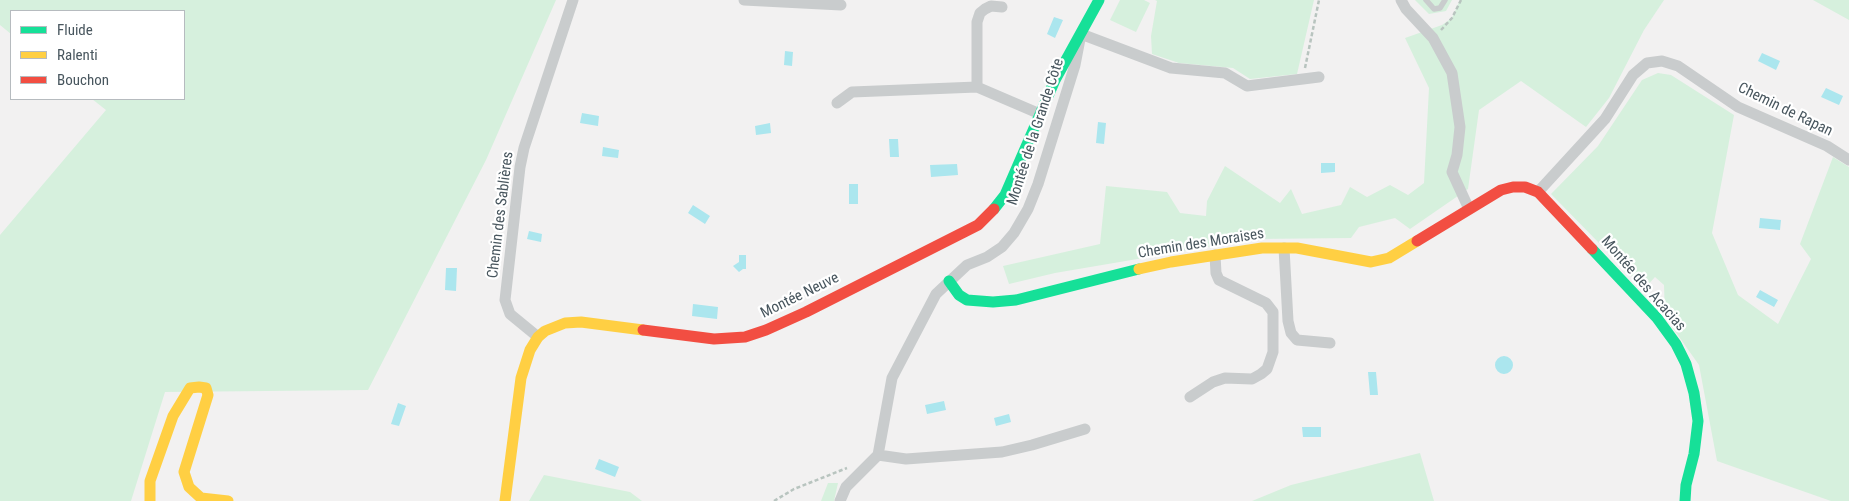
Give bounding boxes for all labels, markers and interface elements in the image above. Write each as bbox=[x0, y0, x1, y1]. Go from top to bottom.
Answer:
legend bbox=[10, 10, 185, 100]
text: Fluide bbox=[57, 21, 93, 39]
text: Ralenti bbox=[57, 46, 98, 64]
street label: Montée de la Grande Côte bbox=[1004, 56, 1068, 208]
text: Bouchon bbox=[57, 71, 109, 89]
street label: Chemin de Rapan bbox=[1735, 79, 1835, 141]
street label: Chemin des Sablières bbox=[484, 151, 518, 279]
street label: Chemin des Moraises bbox=[1137, 225, 1265, 263]
street label: Montée des Acacias bbox=[1597, 233, 1689, 335]
street label: Montée Neuve bbox=[758, 269, 842, 323]

